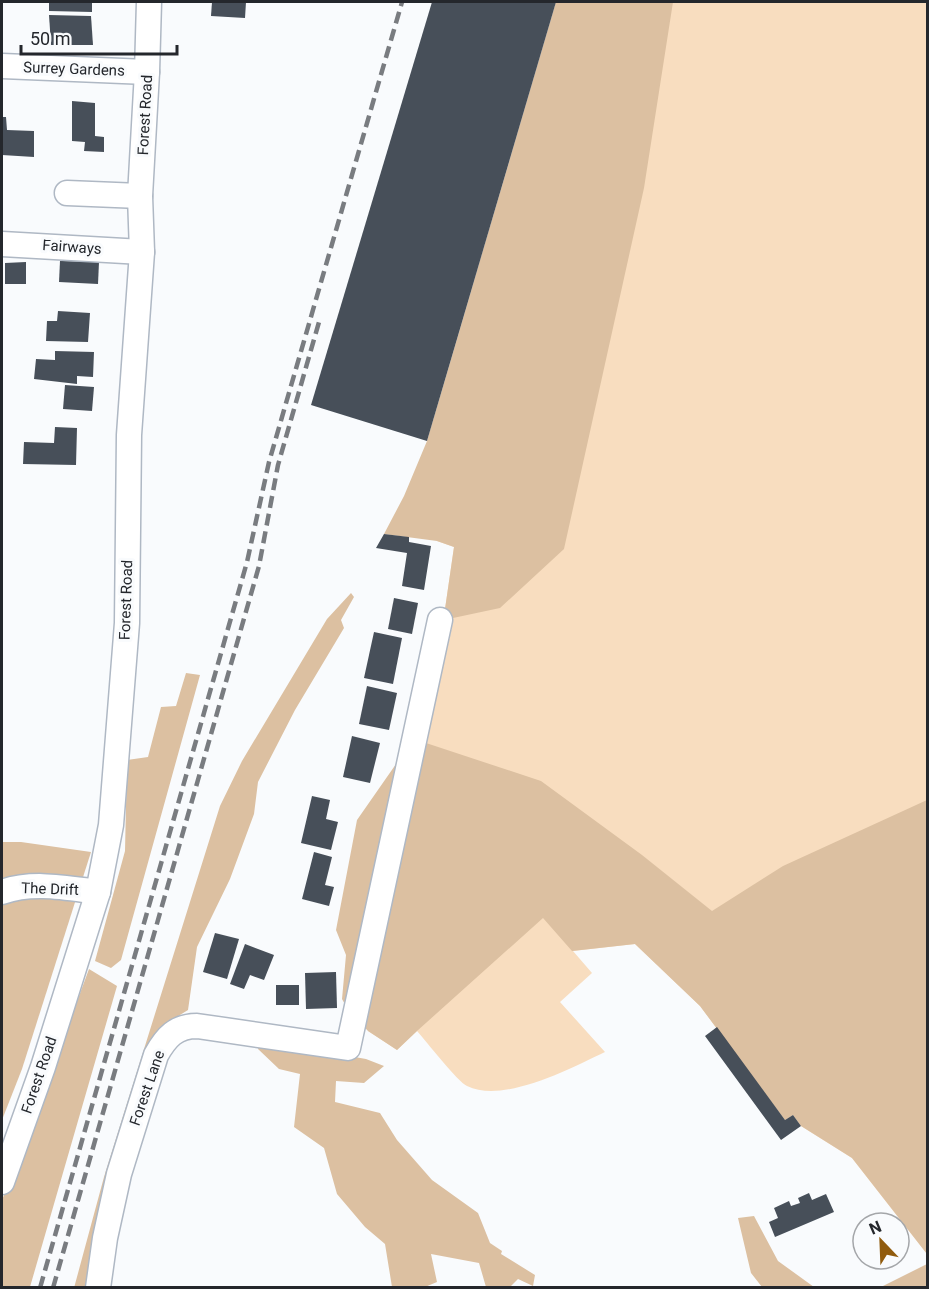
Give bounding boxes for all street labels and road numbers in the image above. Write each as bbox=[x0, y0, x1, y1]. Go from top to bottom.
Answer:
street label: Surrey Gardens bbox=[23, 58, 125, 80]
street label: Forest Road bbox=[134, 74, 156, 156]
street label: Fairways bbox=[42, 236, 102, 258]
street label: Forest Road bbox=[116, 560, 136, 640]
street label: The Drift bbox=[21, 879, 79, 899]
street label: Forest Road bbox=[17, 1034, 61, 1116]
street label: Forest Lane bbox=[126, 1048, 168, 1128]

